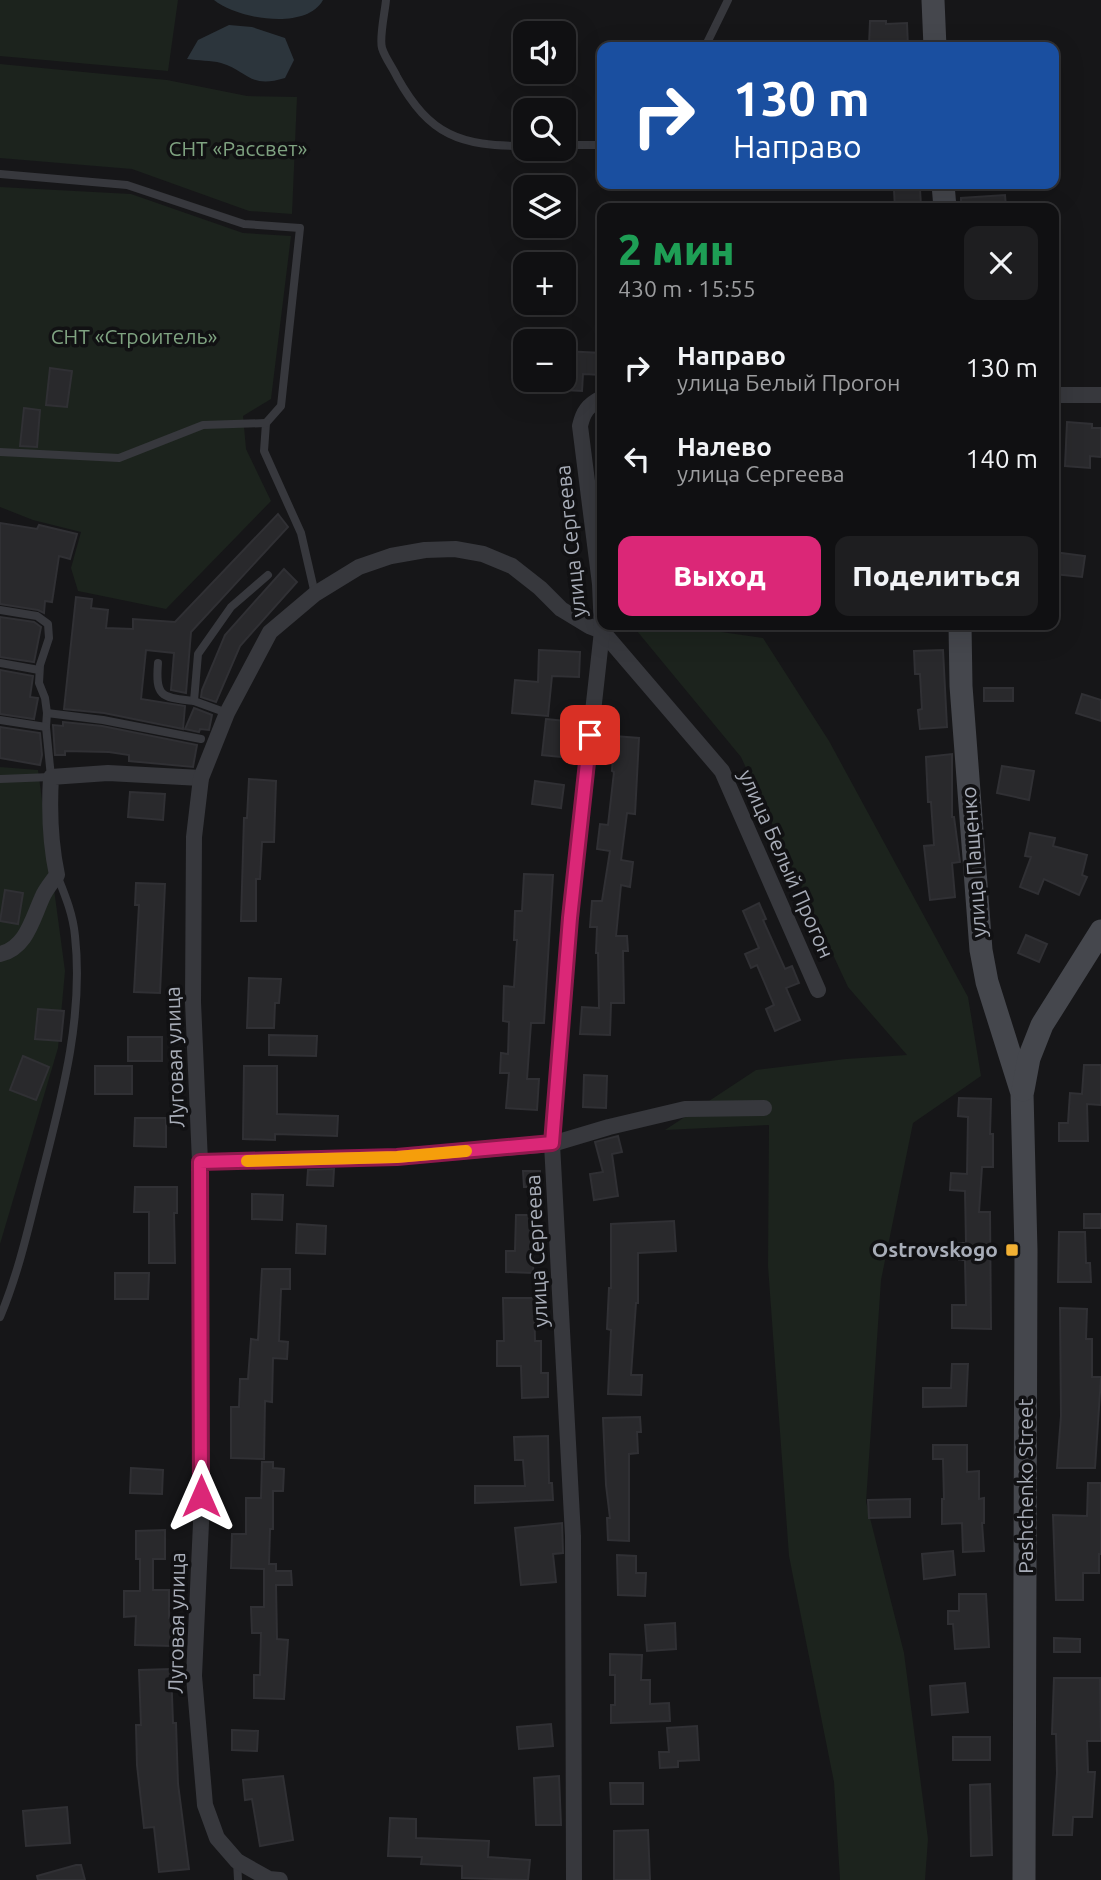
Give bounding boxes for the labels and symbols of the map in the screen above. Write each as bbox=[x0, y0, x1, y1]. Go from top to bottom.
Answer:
park label: СНТ «Рассвет» bbox=[169, 136, 308, 160]
park label: СНТ «Строитель» bbox=[51, 324, 217, 348]
street label: улица Сергеева bbox=[550, 464, 590, 618]
pin bbox=[560, 705, 620, 765]
street label: улица Белый Прогон bbox=[734, 766, 839, 962]
street label: улица Пащенко bbox=[956, 786, 990, 938]
street label: Луговая улица bbox=[160, 986, 188, 1128]
street label: улица Сергеева bbox=[520, 1174, 552, 1328]
place label: Ostrovskogo bbox=[872, 1237, 998, 1261]
marker: Ostrovskogo bbox=[1004, 1242, 1020, 1258]
street label: Pashchenko Street bbox=[1013, 1398, 1037, 1574]
position arrow bbox=[164, 1459, 238, 1533]
street label: Луговая улица bbox=[163, 1552, 189, 1694]

